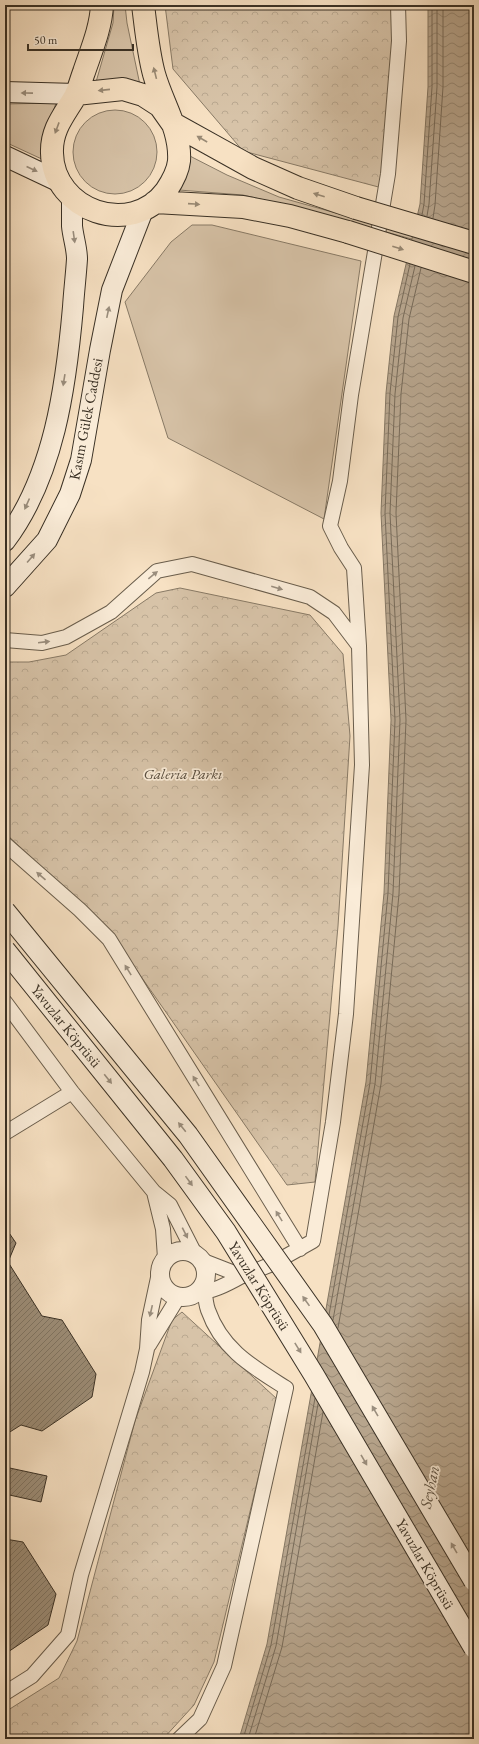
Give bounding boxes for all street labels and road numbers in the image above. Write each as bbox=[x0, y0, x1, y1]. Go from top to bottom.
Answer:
street label: Kasım Gülek Caddesi bbox=[64, 356, 107, 482]
street label: Yavuzlar Köprüsü bbox=[27, 980, 106, 1071]
street label: Yavuzlar Köprüsü bbox=[224, 1238, 294, 1334]
street label: Yavuzlar Köprüsü bbox=[392, 1515, 459, 1613]

